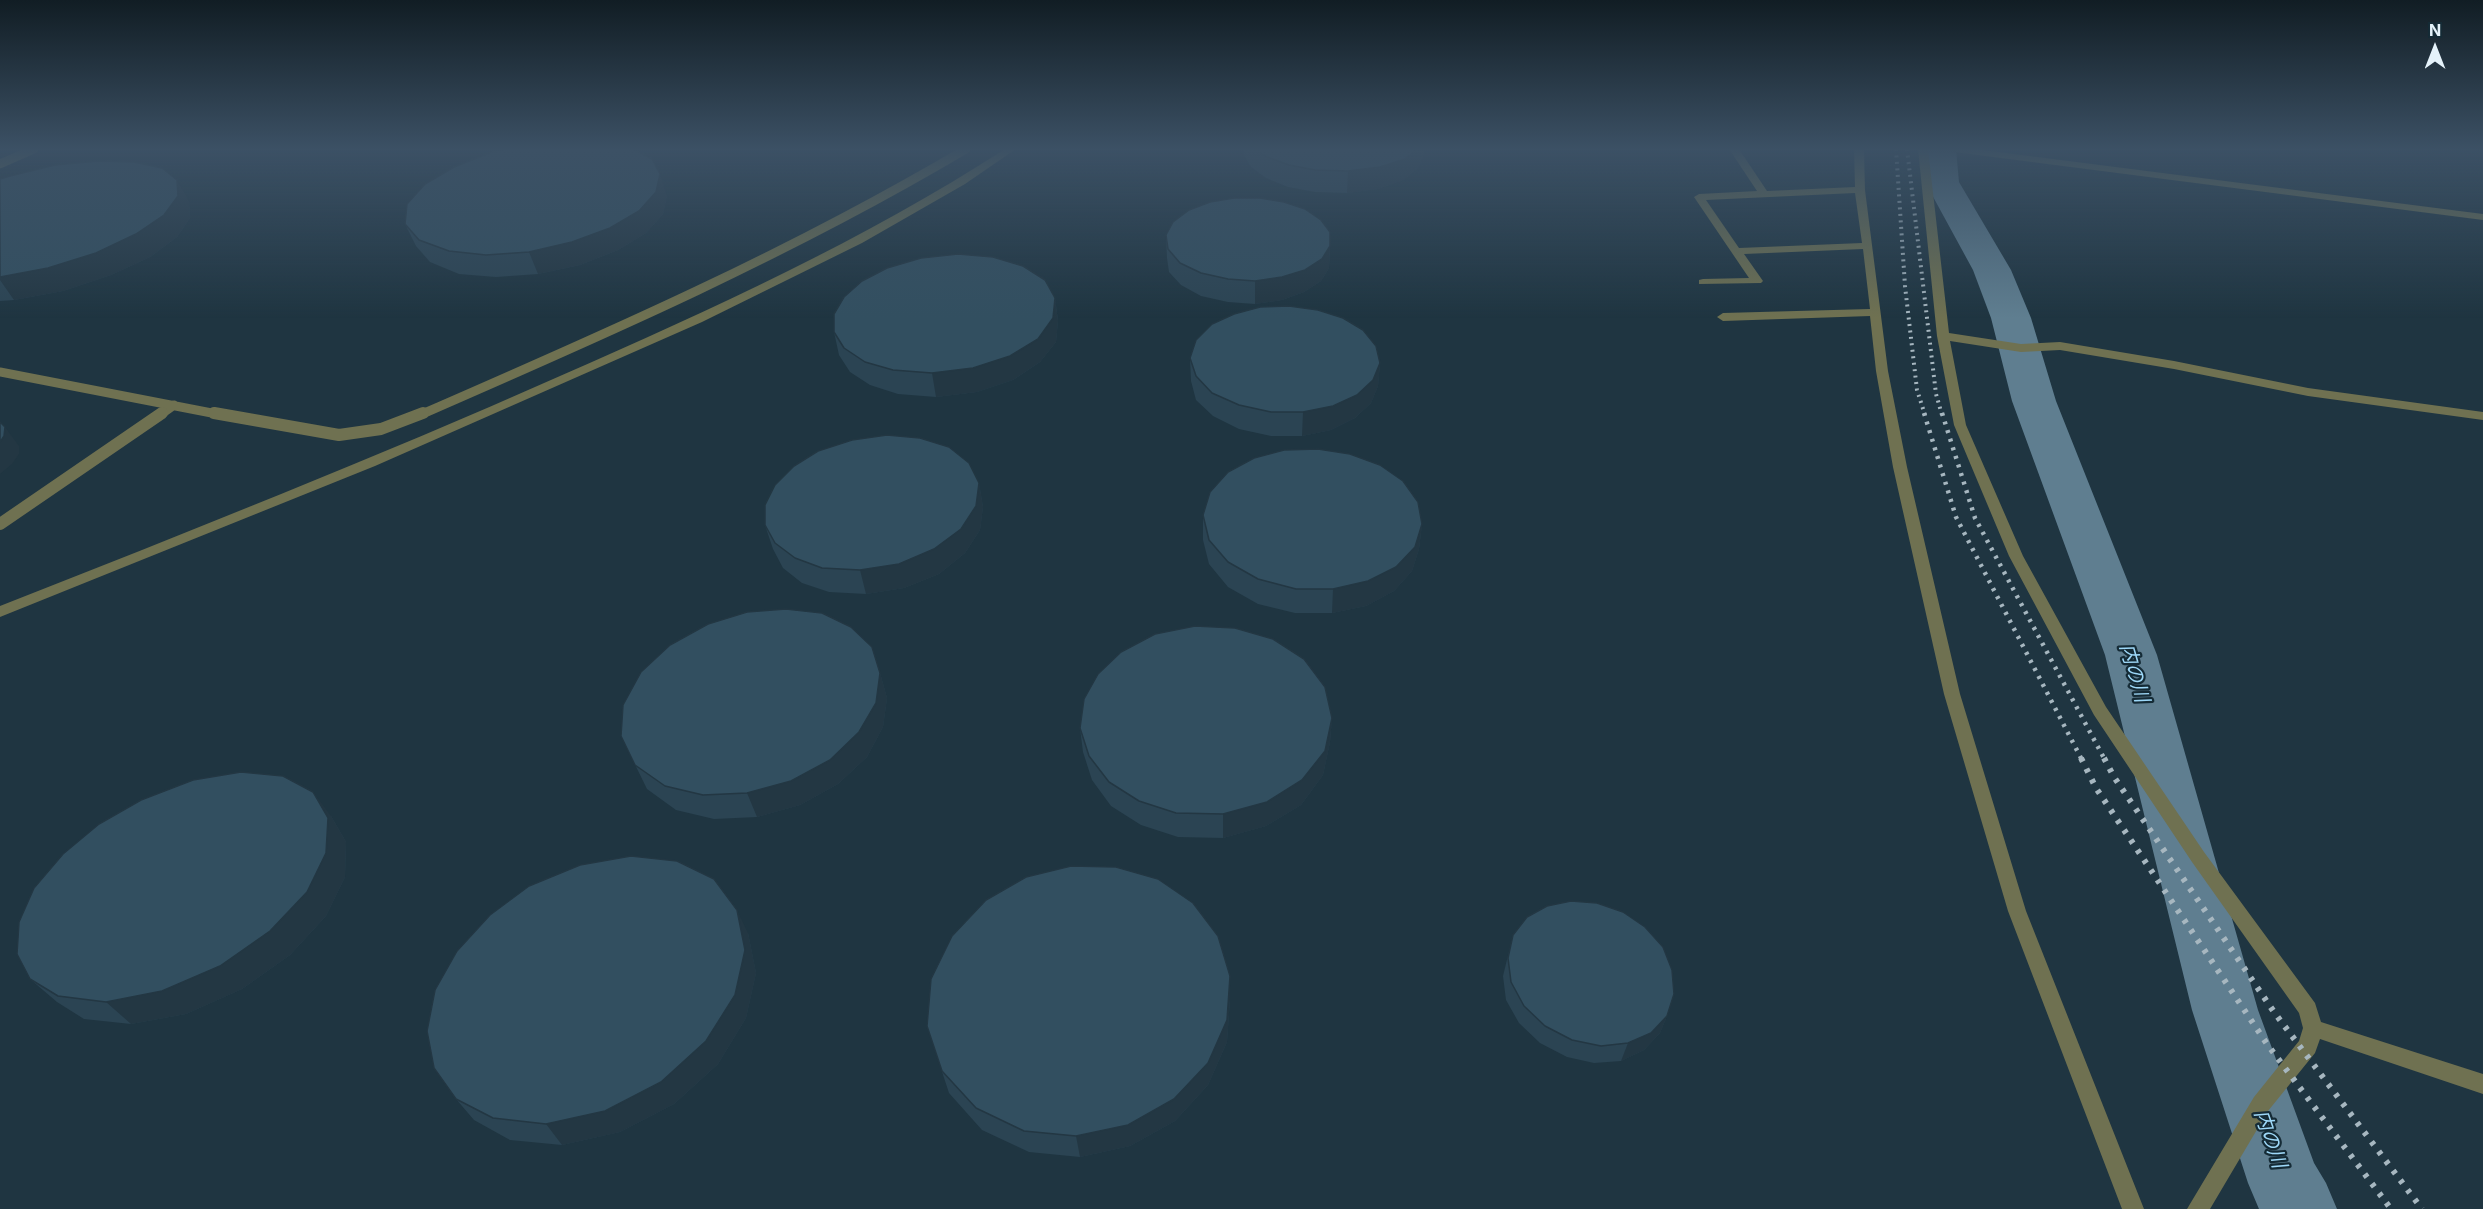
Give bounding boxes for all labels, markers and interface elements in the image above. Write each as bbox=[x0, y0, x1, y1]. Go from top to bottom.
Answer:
north arrow bbox=[2405, 18, 2465, 78]
text: N bbox=[2429, 20, 2441, 40]
water label: 内の川 bbox=[2114, 641, 2154, 705]
water label: 内の川 bbox=[2249, 1107, 2291, 1171]

